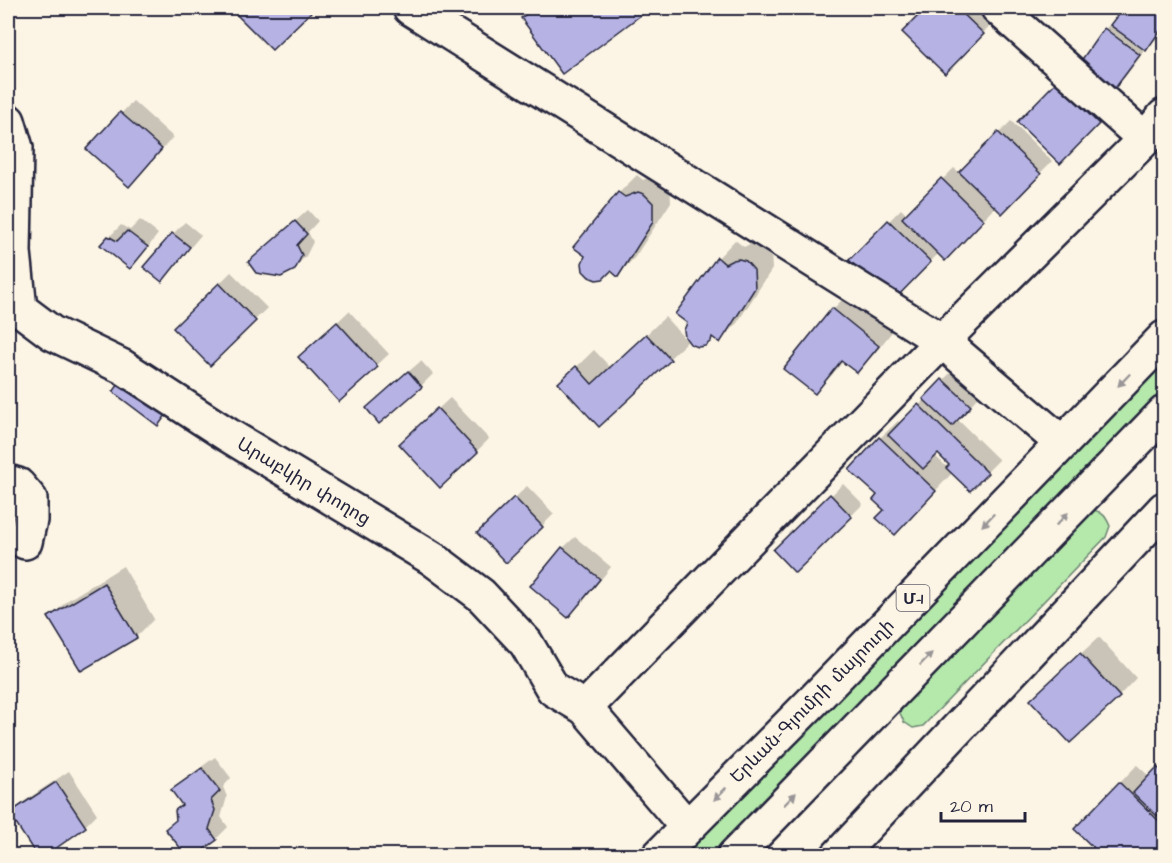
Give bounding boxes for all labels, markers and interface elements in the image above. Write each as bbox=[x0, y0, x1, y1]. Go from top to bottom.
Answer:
one-way arrow bbox=[1117, 372, 1131, 386]
street label: Արաբկիր փողոց bbox=[232, 432, 375, 531]
one-way arrow bbox=[981, 512, 995, 527]
one-way arrow bbox=[1054, 512, 1068, 526]
road number: Մ-1 bbox=[896, 585, 930, 611]
street label: Երևան-Գյումրի մայրուղի bbox=[725, 614, 900, 789]
one-way arrow bbox=[919, 651, 933, 666]
scale bar bbox=[941, 785, 1025, 823]
one-way arrow bbox=[713, 787, 727, 801]
one-way arrow bbox=[783, 791, 797, 806]
text: 20 m bbox=[950, 794, 993, 819]

